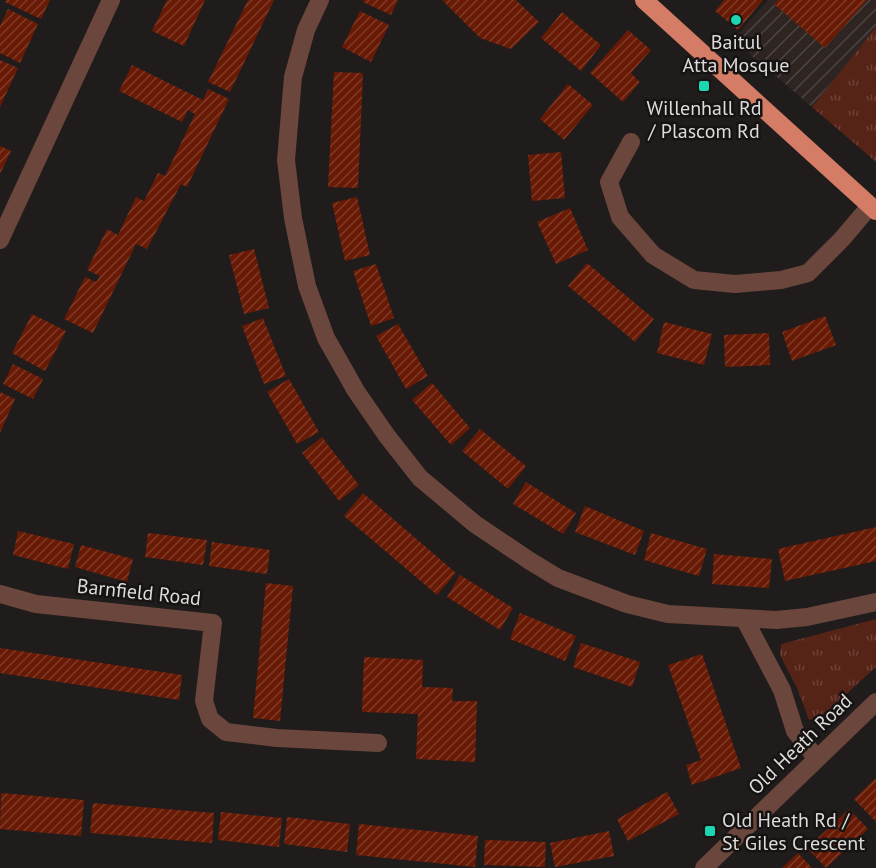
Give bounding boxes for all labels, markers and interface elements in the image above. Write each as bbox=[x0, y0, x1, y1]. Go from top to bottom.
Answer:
marker: Baitul Atta Mosque bbox=[729, 13, 743, 27]
place label: Baitul Atta Mosque bbox=[683, 29, 789, 78]
marker: Willenhall Rd / Plascom Rd bbox=[697, 79, 711, 93]
place label: Willenhall Rd / Plascom Rd bbox=[646, 95, 762, 144]
street label: Barnfield Road bbox=[76, 573, 202, 611]
street label: Old Heath Road bbox=[743, 688, 857, 800]
place label: Old Heath Rd / St Giles Crescent bbox=[722, 807, 865, 856]
marker: Old Heath Rd / St Giles Crescent bbox=[703, 824, 717, 838]

